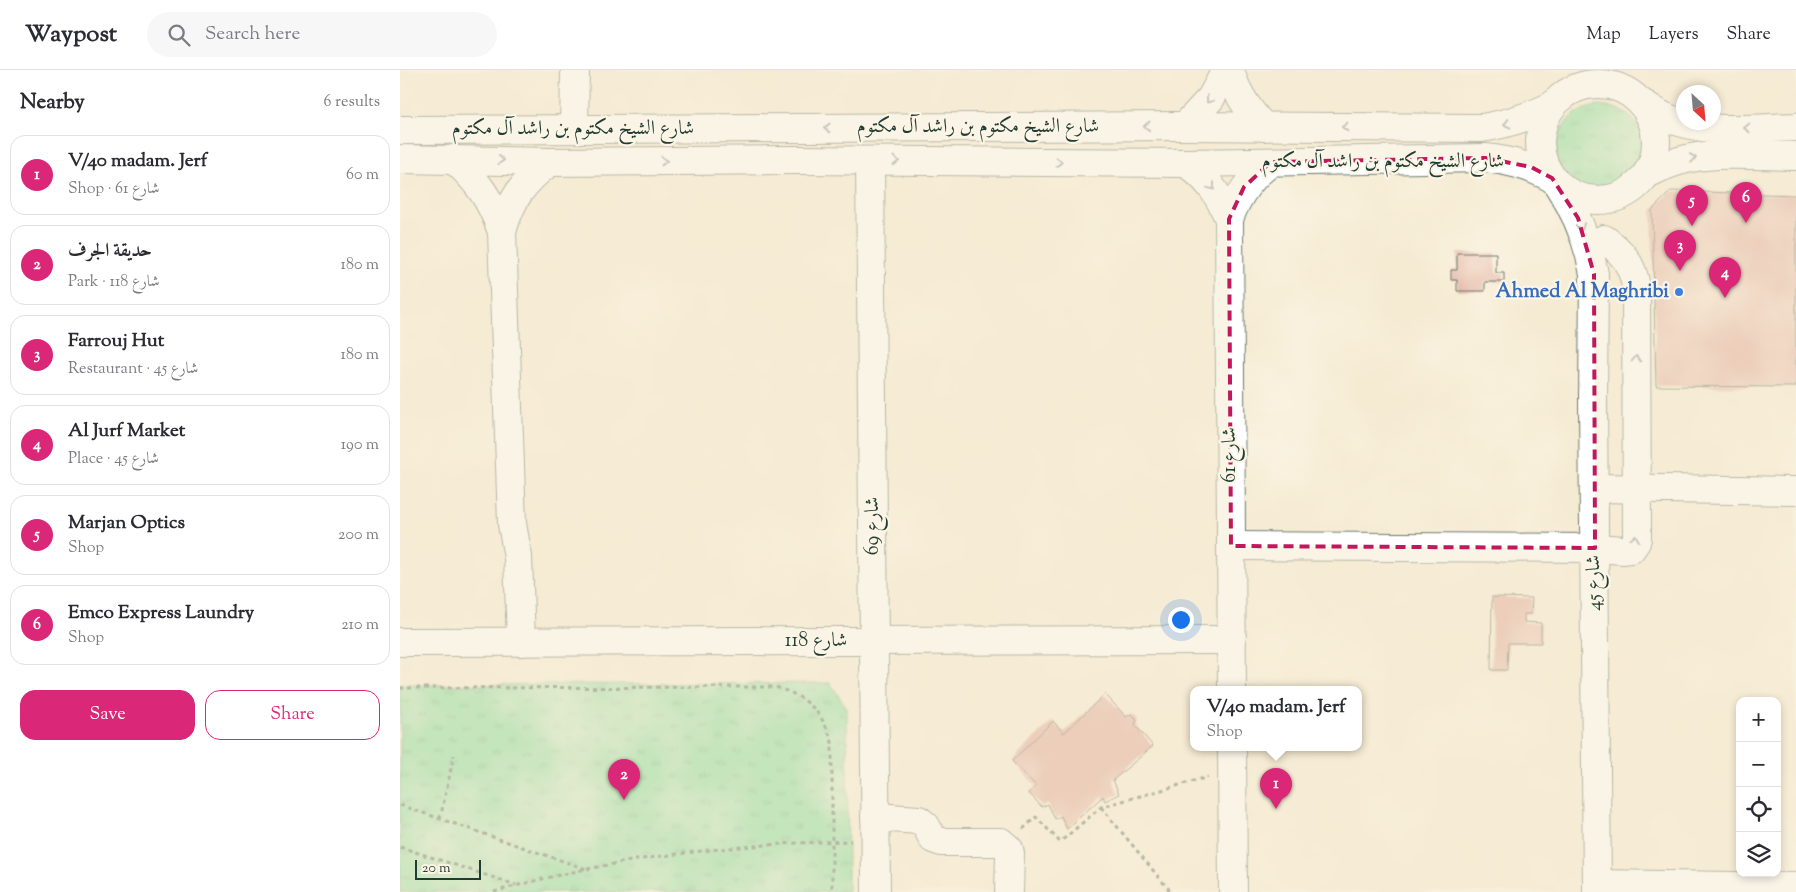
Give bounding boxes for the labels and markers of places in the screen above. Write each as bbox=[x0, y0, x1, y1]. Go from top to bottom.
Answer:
pin: 6 bbox=[1730, 182, 1762, 223]
pin: 5 bbox=[1676, 185, 1708, 226]
pin: 3 bbox=[1664, 230, 1696, 271]
pin: 4 bbox=[1709, 257, 1741, 298]
place label: Ahmed Al Maghribi bbox=[1496, 278, 1669, 307]
marker: Ahmed Al Maghribi bbox=[1673, 286, 1685, 298]
pin: 2 bbox=[608, 759, 640, 800]
pin: 1 bbox=[1260, 768, 1292, 809]

